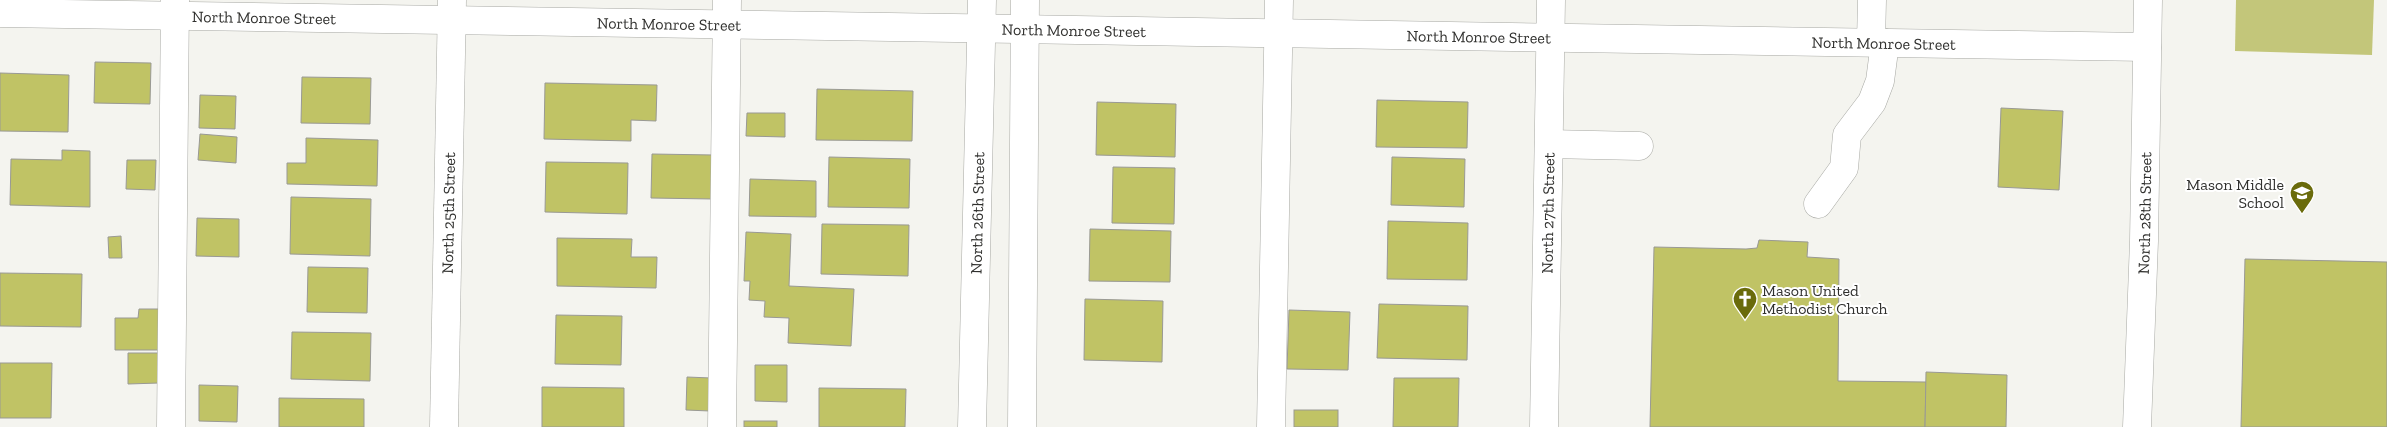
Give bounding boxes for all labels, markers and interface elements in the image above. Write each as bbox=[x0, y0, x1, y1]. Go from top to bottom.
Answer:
street label: North Monroe Street bbox=[192, 7, 336, 28]
street label: North Monroe Street bbox=[597, 13, 741, 35]
street label: North Monroe Street bbox=[1002, 20, 1146, 41]
street label: North Monroe Street bbox=[1407, 26, 1551, 48]
street label: North Monroe Street bbox=[1811, 33, 1956, 54]
street label: North 25th Street bbox=[438, 152, 459, 274]
street label: North 26th Street bbox=[967, 152, 988, 274]
street label: North 27th Street bbox=[1538, 152, 1559, 274]
street label: North 28th Street bbox=[2134, 152, 2155, 275]
place label: Mason Middle School bbox=[2186, 175, 2284, 212]
school or university icon: Mason Middle School bbox=[2289, 180, 2315, 214]
place label: Mason United Methodist Church bbox=[1762, 281, 1888, 318]
church icon: Mason United Methodist Church bbox=[1732, 286, 1758, 320]

